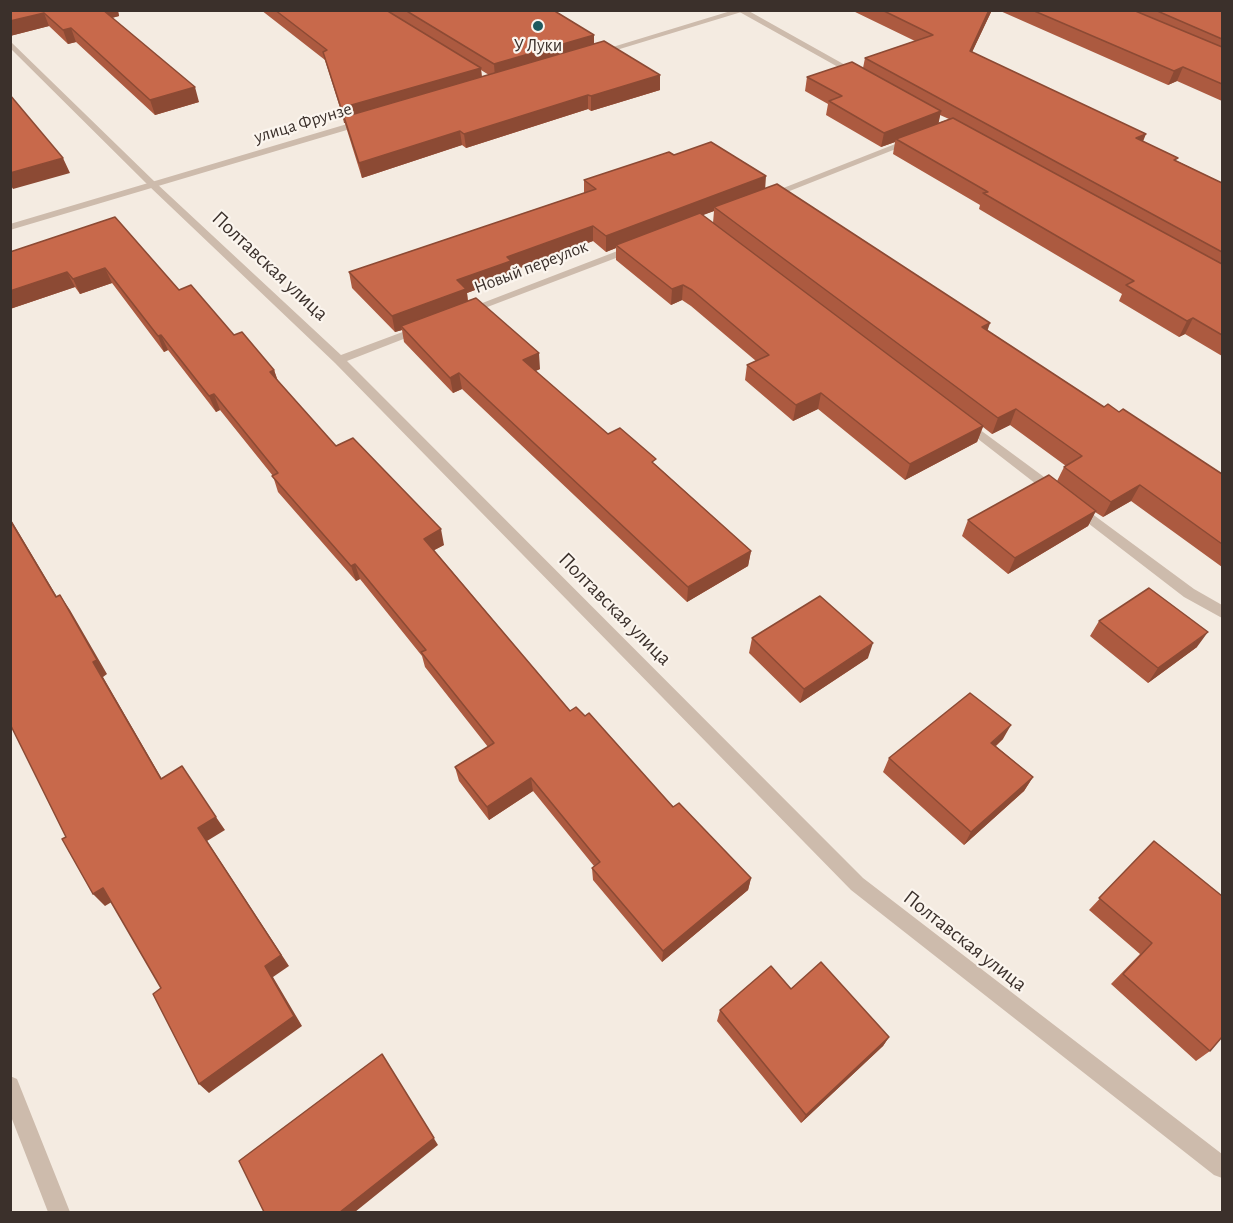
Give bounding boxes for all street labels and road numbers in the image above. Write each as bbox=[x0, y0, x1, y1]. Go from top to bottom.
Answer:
street label: улица Фрунзе bbox=[252, 98, 354, 148]
street label: Полтавская улица bbox=[207, 206, 333, 326]
street label: Новый переулок bbox=[471, 235, 591, 299]
street label: Полтавская улица bbox=[553, 547, 677, 671]
street label: Полтавская улица bbox=[898, 885, 1032, 997]

